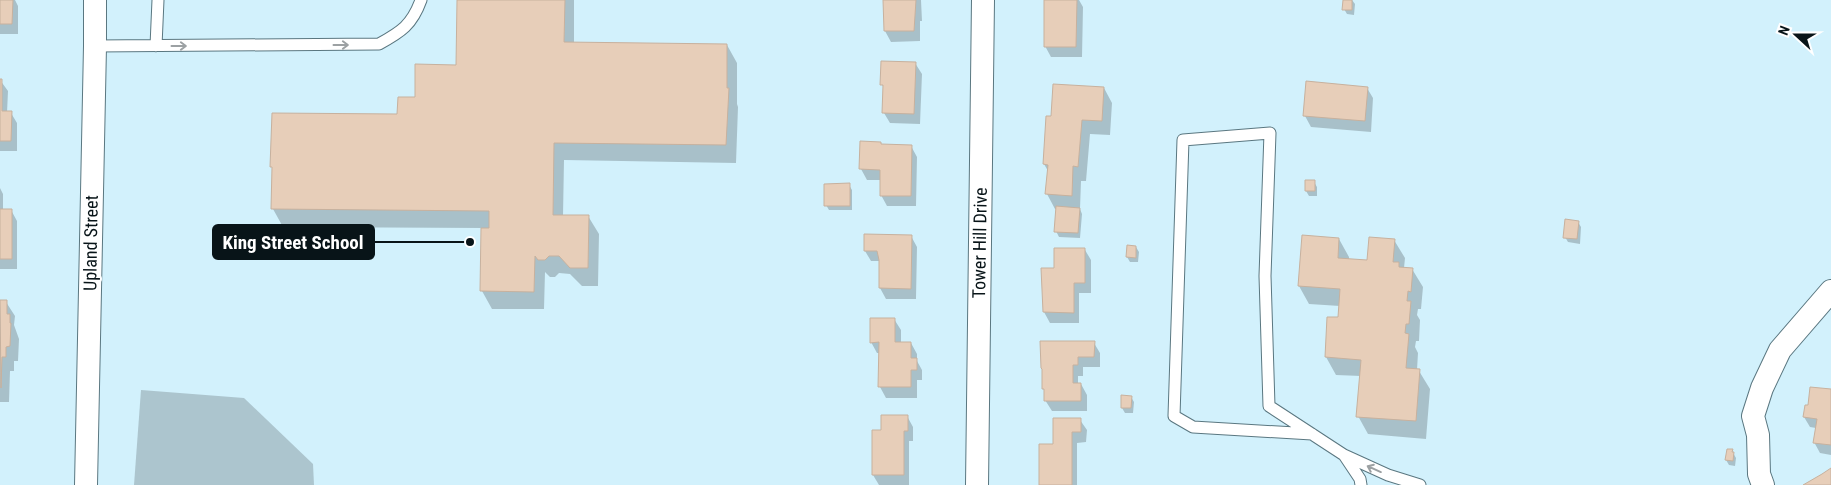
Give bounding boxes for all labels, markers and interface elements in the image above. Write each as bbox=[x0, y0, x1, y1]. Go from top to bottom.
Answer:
north arrow bbox=[1771, 10, 1821, 60]
text: N bbox=[1775, 23, 1793, 37]
one-way arrow bbox=[333, 40, 349, 50]
one-way arrow bbox=[170, 41, 187, 51]
street label: Tower Hill Drive bbox=[968, 187, 991, 299]
street label: Upland Street bbox=[79, 195, 102, 291]
callout: King Street School bbox=[213, 225, 374, 259]
text: King Street School bbox=[222, 231, 364, 254]
one-way arrow bbox=[1367, 463, 1382, 473]

